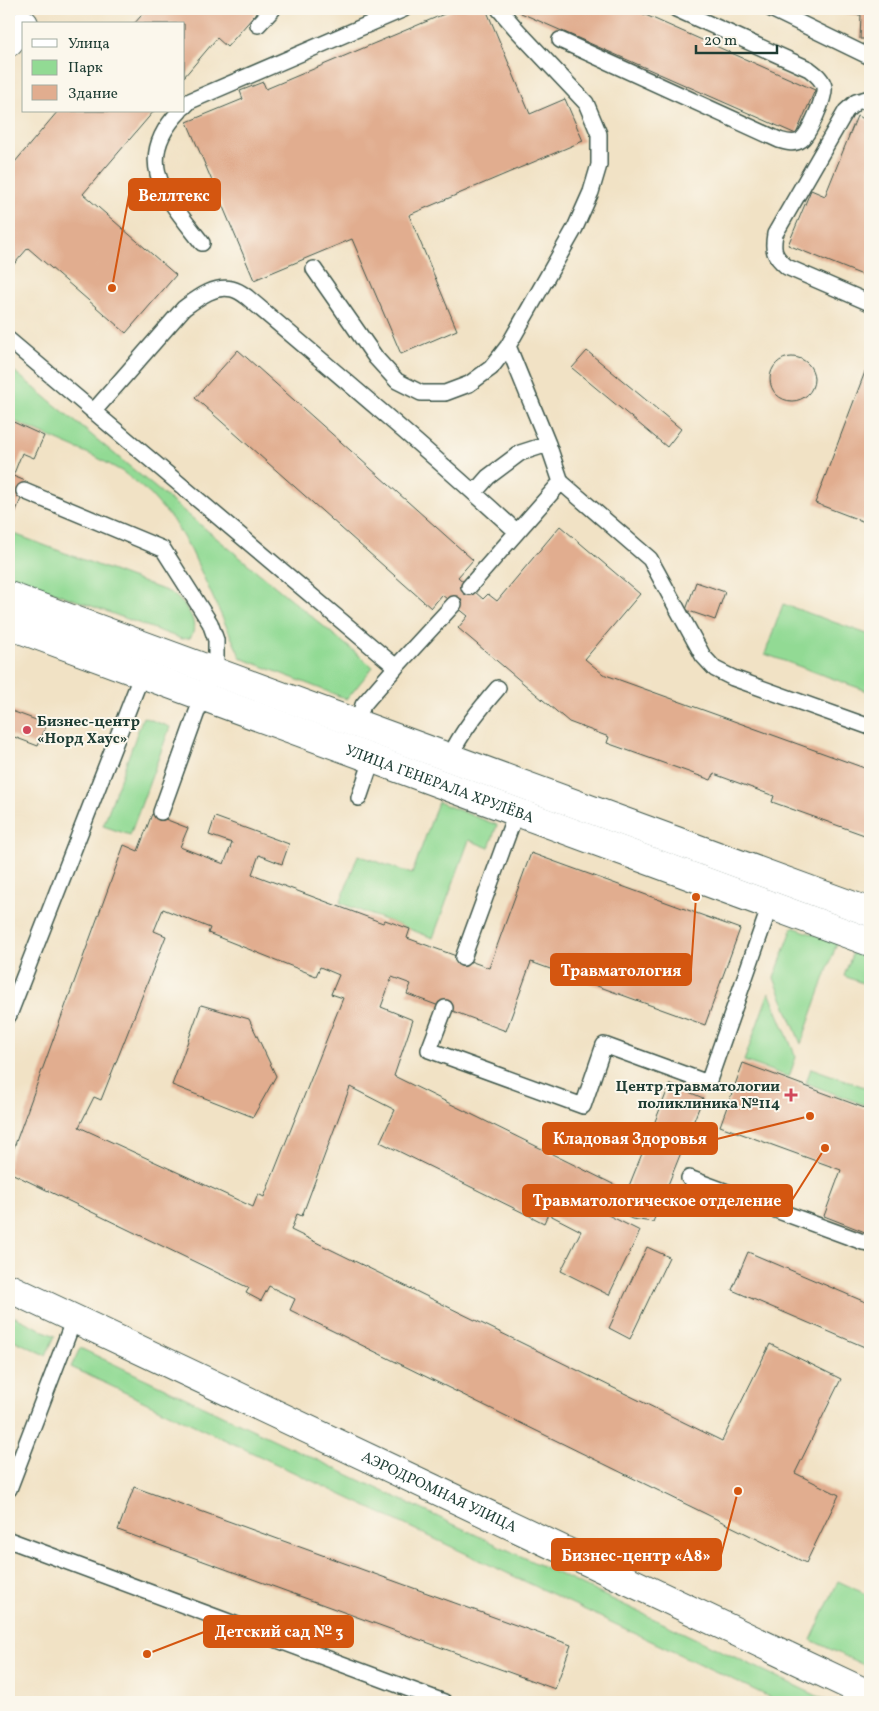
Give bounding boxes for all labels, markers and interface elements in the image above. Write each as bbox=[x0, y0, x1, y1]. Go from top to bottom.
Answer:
legend bbox=[22, 22, 185, 112]
scale bar bbox=[696, 22, 778, 54]
text: 20 m bbox=[704, 31, 737, 52]
text: Улица bbox=[68, 34, 110, 55]
text: Парк bbox=[68, 58, 103, 79]
text: Здание bbox=[68, 84, 118, 105]
callout: Веллтекс bbox=[129, 179, 220, 210]
text: Веллтекс bbox=[138, 186, 210, 208]
place label: Бизнес-центр «Норд Хаус» bbox=[37, 712, 140, 750]
marker: Бизнес-центр «Норд Хаус» bbox=[21, 724, 33, 736]
street label: УЛИЦА ГЕНЕРАЛА ХРУЛЁВА bbox=[342, 741, 537, 830]
callout: Травматология bbox=[551, 954, 691, 985]
text: Травматология bbox=[561, 961, 681, 983]
place label: Центр травматологии поликлиника №114 bbox=[616, 1077, 780, 1115]
marker: Центр травматологии поликлиника №114 bbox=[784, 1088, 798, 1102]
callout: Кладовая Здоровья bbox=[543, 1123, 717, 1154]
text: Кладовая Здоровья bbox=[553, 1129, 707, 1151]
callout: Травматологическое отделение bbox=[523, 1185, 792, 1216]
text: Травматологическое отделение bbox=[533, 1191, 781, 1213]
street label: АЭРОДРОМНАЯ УЛИЦА bbox=[357, 1447, 520, 1539]
callout: Бизнес-центр «А8» bbox=[552, 1539, 721, 1570]
text: Бизнес-центр «А8» bbox=[561, 1546, 711, 1568]
callout: Детский сад № 3 bbox=[204, 1616, 353, 1647]
text: Детский сад № 3 bbox=[214, 1622, 344, 1644]

